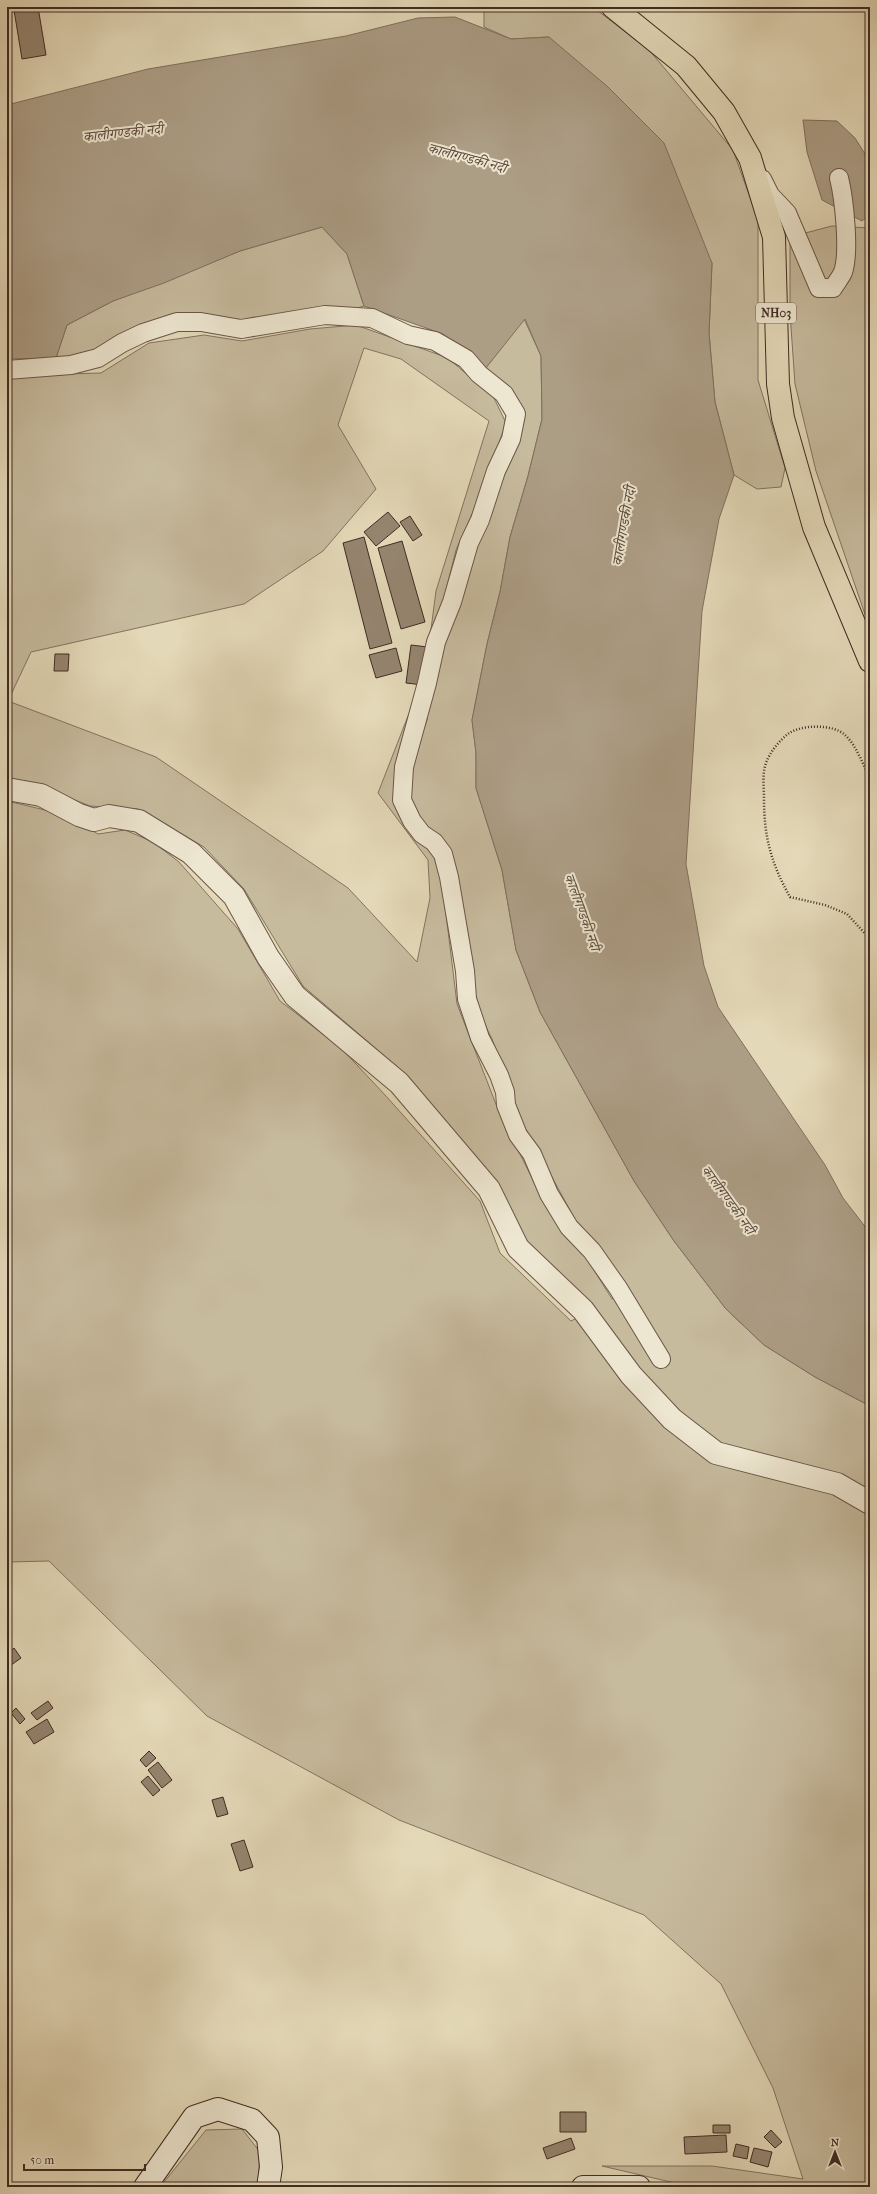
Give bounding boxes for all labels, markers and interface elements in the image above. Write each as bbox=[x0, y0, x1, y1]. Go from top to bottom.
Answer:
water label: कालीगण्डकी नदी bbox=[82, 120, 166, 146]
water label: कालीगण्डकी नदी bbox=[426, 139, 511, 177]
road number: NH03 bbox=[756, 303, 796, 323]
water label: कालीगण्डकी नदी bbox=[609, 482, 640, 567]
water label: कालीगण्डकी नदी bbox=[560, 871, 605, 955]
water label: कालीगण्डकी नदी bbox=[697, 1162, 760, 1240]
north arrow bbox=[815, 2132, 855, 2172]
text: N bbox=[831, 2136, 840, 2149]
scale bar bbox=[24, 2146, 145, 2172]
text: 50 m bbox=[30, 2153, 54, 2167]

